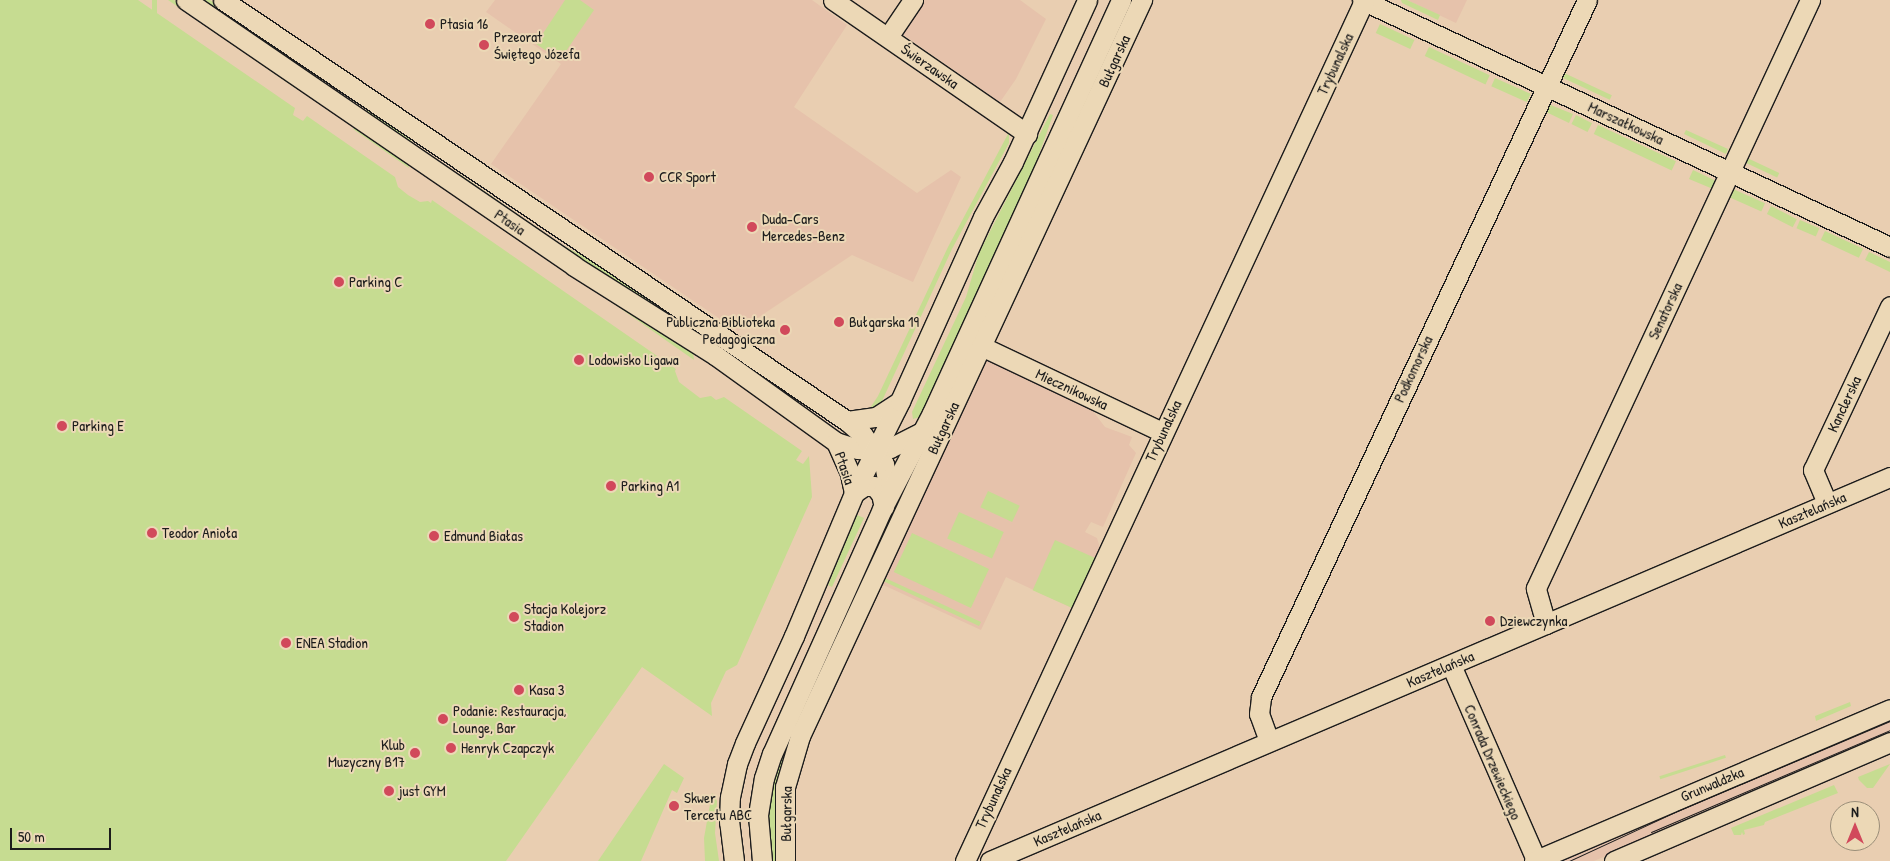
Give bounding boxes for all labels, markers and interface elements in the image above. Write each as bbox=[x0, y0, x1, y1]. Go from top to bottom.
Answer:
place label: Ptasia 16 bbox=[440, 15, 488, 33]
marker: Ptasia 16 bbox=[424, 18, 436, 30]
place label: Przeorat Świętego Józefa bbox=[494, 27, 580, 62]
street label: Trybunalska bbox=[1313, 30, 1357, 98]
street label: Bułgarska bbox=[1094, 32, 1134, 90]
marker: Przeorat Świętego Józefa bbox=[478, 39, 490, 51]
street label: Świerzawska bbox=[898, 40, 962, 92]
street label: Marszałkowska bbox=[1585, 98, 1667, 148]
place label: CCR Sport bbox=[659, 168, 716, 186]
marker: CCR Sport bbox=[643, 171, 655, 183]
street label: Ptasia bbox=[491, 205, 529, 239]
place label: Duda-Cars Mercedes-Benz bbox=[762, 209, 845, 244]
marker: Duda-Cars Mercedes-Benz bbox=[746, 221, 758, 233]
place label: Parking C bbox=[349, 273, 403, 291]
marker: Parking C bbox=[333, 276, 345, 288]
street label: Senatorska bbox=[1644, 280, 1686, 342]
place label: Publiczna Biblioteka Pedagogiczna bbox=[666, 312, 775, 347]
place label: Bułgarska 19 bbox=[849, 313, 919, 331]
marker: Bułgarska 19 bbox=[833, 316, 845, 328]
marker: Publiczna Biblioteka Pedagogiczna bbox=[779, 324, 791, 336]
street label: Podkomorska bbox=[1390, 333, 1436, 405]
place label: Lodowisko Ligawa bbox=[589, 351, 679, 369]
marker: Lodowisko Ligawa bbox=[573, 354, 585, 366]
street label: Miecznikowska bbox=[1033, 364, 1111, 414]
street label: Kanclerska bbox=[1823, 373, 1865, 435]
street label: Trybunalska bbox=[1141, 397, 1185, 465]
street label: Bułgarska bbox=[923, 399, 963, 457]
place label: Parking E bbox=[72, 417, 124, 435]
marker: Parking E bbox=[56, 420, 68, 432]
street label: Ptasia bbox=[831, 449, 859, 487]
place label: Parking A1 bbox=[621, 477, 679, 495]
marker: Parking A1 bbox=[605, 480, 617, 492]
street label: Kasztelańska bbox=[1776, 488, 1848, 532]
place label: Teodor Anioła bbox=[162, 524, 237, 542]
marker: Teodor Anioła bbox=[146, 527, 158, 539]
place label: Edmund Białas bbox=[444, 527, 523, 545]
marker: Edmund Białas bbox=[428, 530, 440, 542]
place label: Stacja Kolejorz Stadion bbox=[524, 599, 606, 634]
marker: Stacja Kolejorz Stadion bbox=[508, 611, 520, 623]
place label: Dziewczynka bbox=[1500, 612, 1567, 630]
marker: Dziewczynka bbox=[1484, 615, 1496, 627]
place label: ENEA Stadion bbox=[296, 634, 368, 652]
marker: ENEA Stadion bbox=[280, 637, 292, 649]
street label: Kasztelańska bbox=[1404, 647, 1476, 691]
place label: Kasa 3 bbox=[529, 681, 565, 699]
marker: Kasa 3 bbox=[513, 684, 525, 696]
place label: Podanie: Restauracja, Lounge, Bar bbox=[453, 701, 567, 736]
street label: Conrada Drzewieckiego bbox=[1461, 702, 1525, 822]
marker: Podanie: Restauracja, Lounge, Bar bbox=[437, 713, 449, 725]
place label: Klub Muzyczny B17 bbox=[328, 735, 405, 770]
place label: Henryk Czapczyk bbox=[461, 739, 554, 757]
marker: Henryk Czapczyk bbox=[445, 742, 457, 754]
marker: Klub Muzyczny B17 bbox=[409, 747, 421, 759]
street label: Grunwaldzka bbox=[1678, 763, 1746, 805]
street label: Trybunalska bbox=[971, 764, 1015, 832]
place label: just GYM bbox=[399, 782, 446, 800]
marker: just GYM bbox=[383, 785, 395, 797]
street label: Bułgarska bbox=[777, 786, 795, 842]
place label: Skwer Tercetu ABC bbox=[684, 788, 752, 823]
marker: Skwer Tercetu ABC bbox=[668, 800, 680, 812]
north arrow bbox=[1830, 801, 1880, 851]
text: N bbox=[1851, 802, 1859, 821]
street label: Kasztelańska bbox=[1031, 806, 1103, 850]
scale bar bbox=[12, 818, 114, 850]
text: 50 m bbox=[18, 826, 45, 847]

